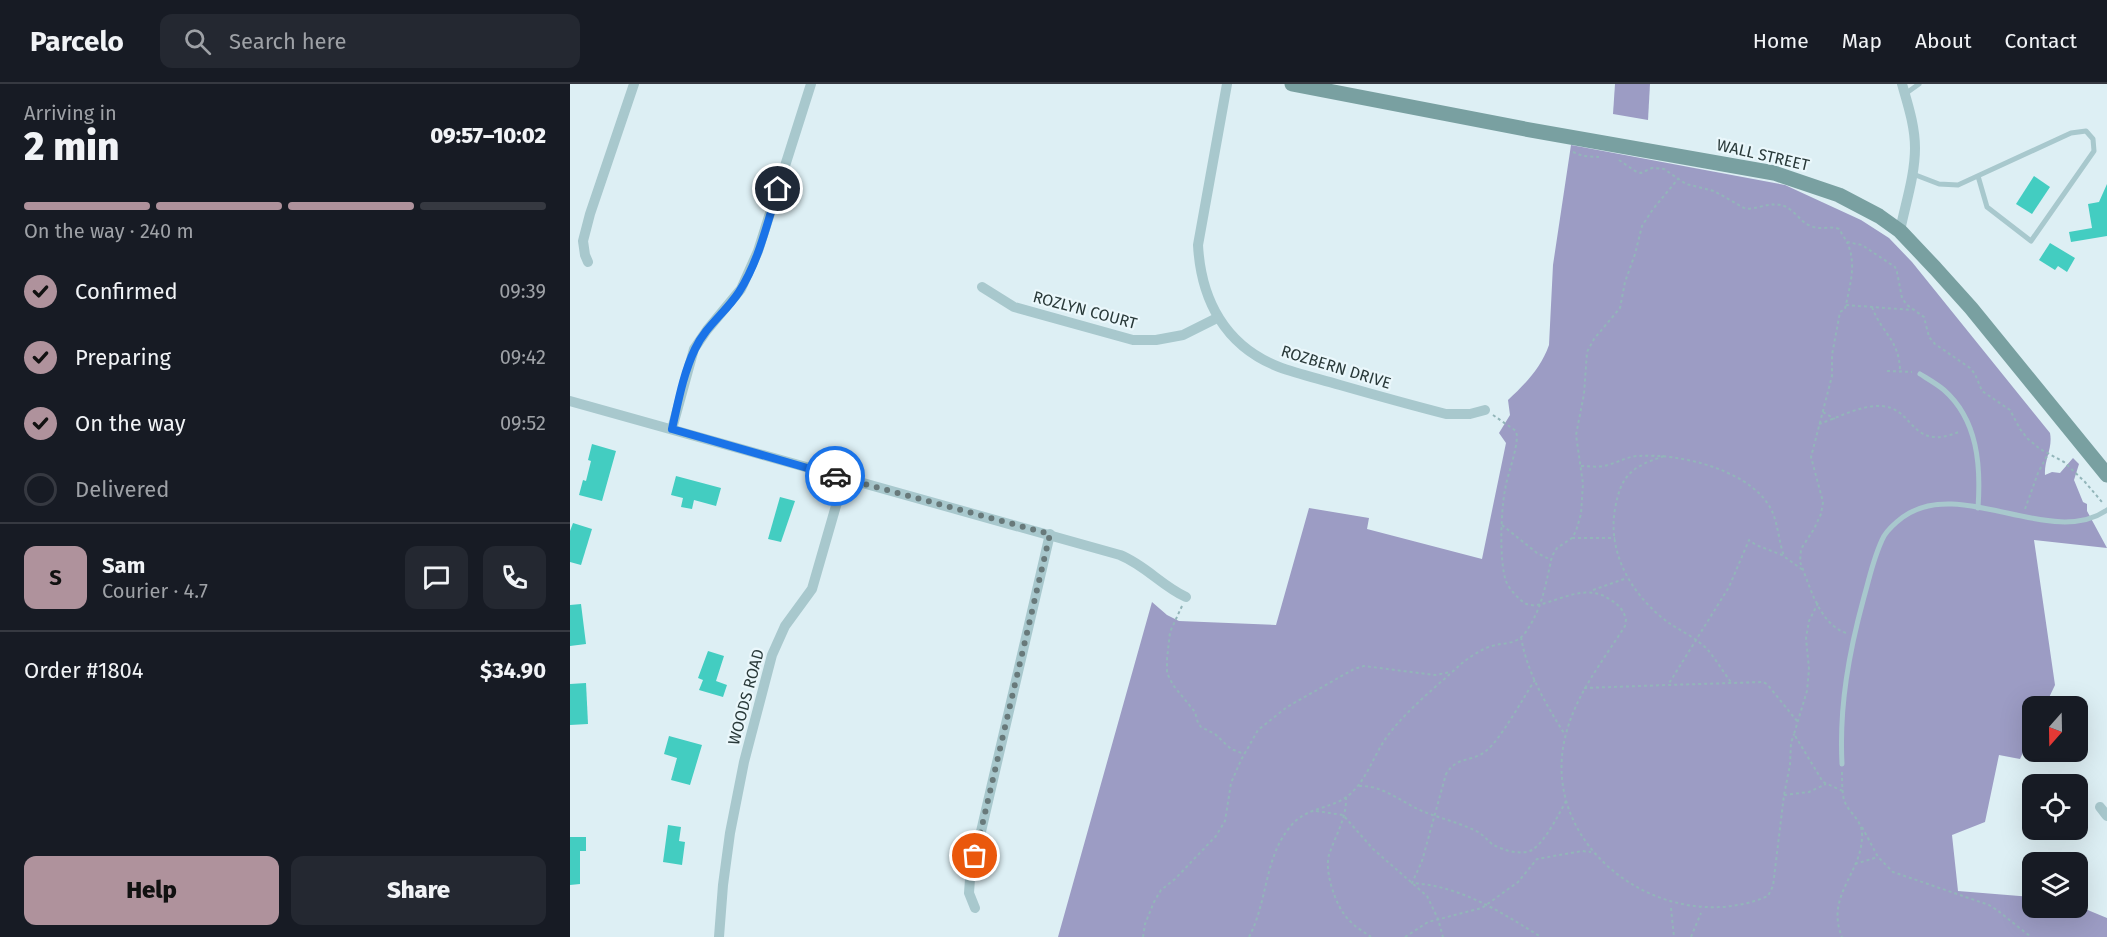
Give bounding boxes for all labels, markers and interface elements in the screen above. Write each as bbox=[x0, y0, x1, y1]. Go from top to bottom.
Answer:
search box bbox=[160, 14, 580, 68]
text: Parcelo bbox=[30, 25, 124, 58]
icon: search bbox=[181, 25, 214, 58]
text: Search here bbox=[229, 28, 346, 55]
text: Home bbox=[1753, 28, 1809, 54]
text: Map bbox=[1842, 28, 1882, 54]
text: About bbox=[1915, 28, 1972, 54]
text: Contact bbox=[2005, 28, 2077, 54]
text: Arriving in bbox=[24, 101, 117, 125]
text: 09:57–10:02 bbox=[430, 122, 546, 149]
text: 2 min bbox=[24, 124, 120, 170]
street label: WALL STREET bbox=[1715, 135, 1812, 175]
pin bbox=[752, 163, 803, 214]
icon: home bbox=[761, 172, 794, 205]
text: On the way · 240 m bbox=[24, 219, 194, 243]
icon: check bbox=[24, 275, 57, 308]
text: Confirmed bbox=[75, 278, 178, 305]
text: 09:39 bbox=[499, 279, 546, 303]
street label: ROZLYN COURT bbox=[1031, 287, 1140, 333]
icon: check bbox=[24, 341, 57, 374]
street label: ROZBERN DRIVE bbox=[1279, 341, 1393, 393]
text: Preparing bbox=[75, 344, 171, 371]
text: 09:42 bbox=[500, 345, 546, 369]
icon: check bbox=[24, 407, 57, 440]
text: On the way bbox=[75, 410, 186, 437]
text: 09:52 bbox=[500, 411, 546, 435]
courier bbox=[805, 446, 865, 506]
icon: car bbox=[819, 460, 852, 493]
text: Delivered bbox=[75, 476, 170, 503]
button: chat bbox=[405, 546, 468, 609]
button: phone bbox=[483, 546, 546, 609]
text: Sam bbox=[102, 552, 145, 579]
text: S bbox=[49, 564, 62, 591]
text: Courier · 4.7 bbox=[102, 579, 208, 603]
street label: WOODS ROAD bbox=[724, 647, 768, 747]
text: Order #1804 bbox=[24, 657, 144, 684]
text: $34.90 bbox=[480, 657, 546, 684]
north arrow bbox=[2022, 696, 2088, 762]
map controls bbox=[2022, 696, 2088, 918]
button: locate bbox=[2022, 774, 2088, 840]
pin bbox=[949, 830, 1000, 881]
icon: bag bbox=[958, 839, 991, 872]
button: layers bbox=[2022, 852, 2088, 918]
button: Help bbox=[24, 856, 279, 925]
button: Share bbox=[291, 856, 546, 925]

